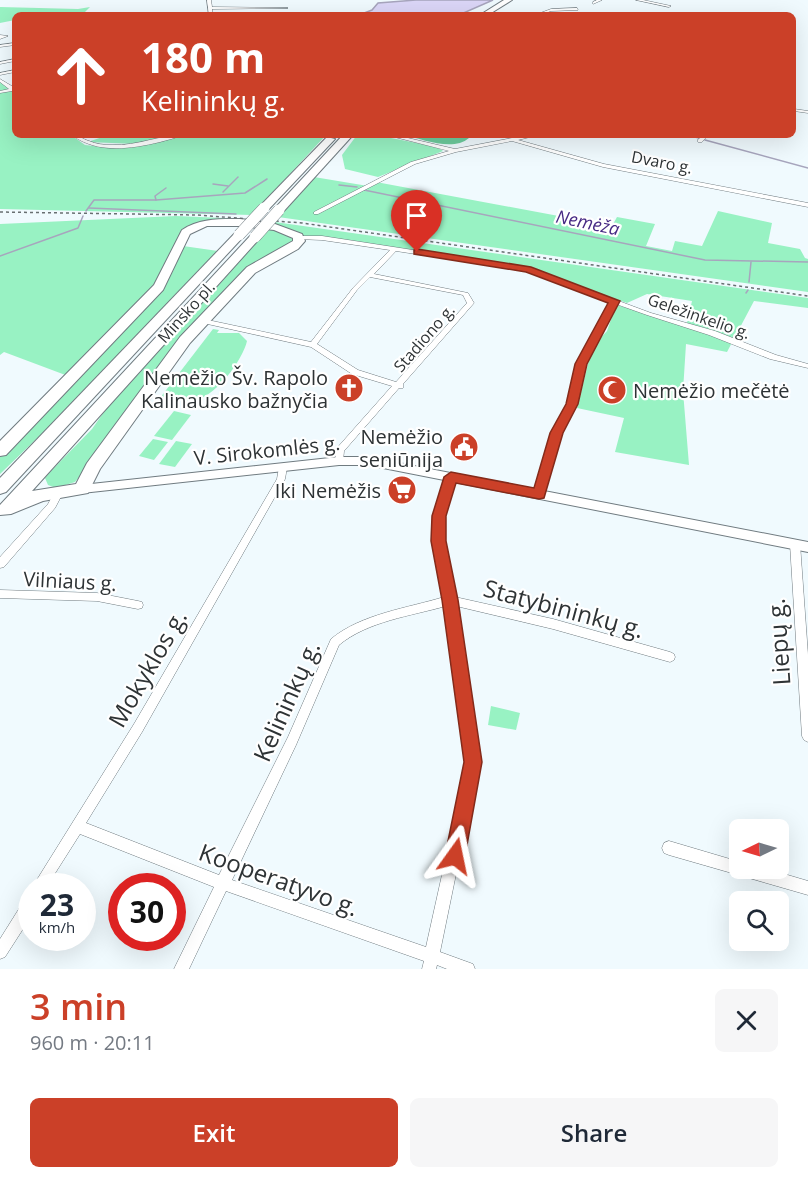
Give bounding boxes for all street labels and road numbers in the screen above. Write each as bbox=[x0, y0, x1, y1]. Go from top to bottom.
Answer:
street label: Dvaro g. bbox=[630, 145, 694, 179]
street label: Minsko pl. bbox=[152, 276, 220, 348]
street label: Geležinkelio g. bbox=[645, 288, 753, 344]
street label: Stadiono g. bbox=[388, 299, 460, 377]
street label: V. Sirokomlės g. bbox=[193, 429, 341, 471]
street label: Vilniaus g. bbox=[23, 565, 117, 597]
street label: Statybininkų g. bbox=[480, 571, 648, 645]
street label: Liepų g. bbox=[759, 597, 797, 687]
street label: Mokyklos g. bbox=[100, 603, 194, 733]
street label: Kelininkų g. bbox=[245, 636, 327, 766]
street label: Kooperatyvo g. bbox=[195, 835, 363, 923]

